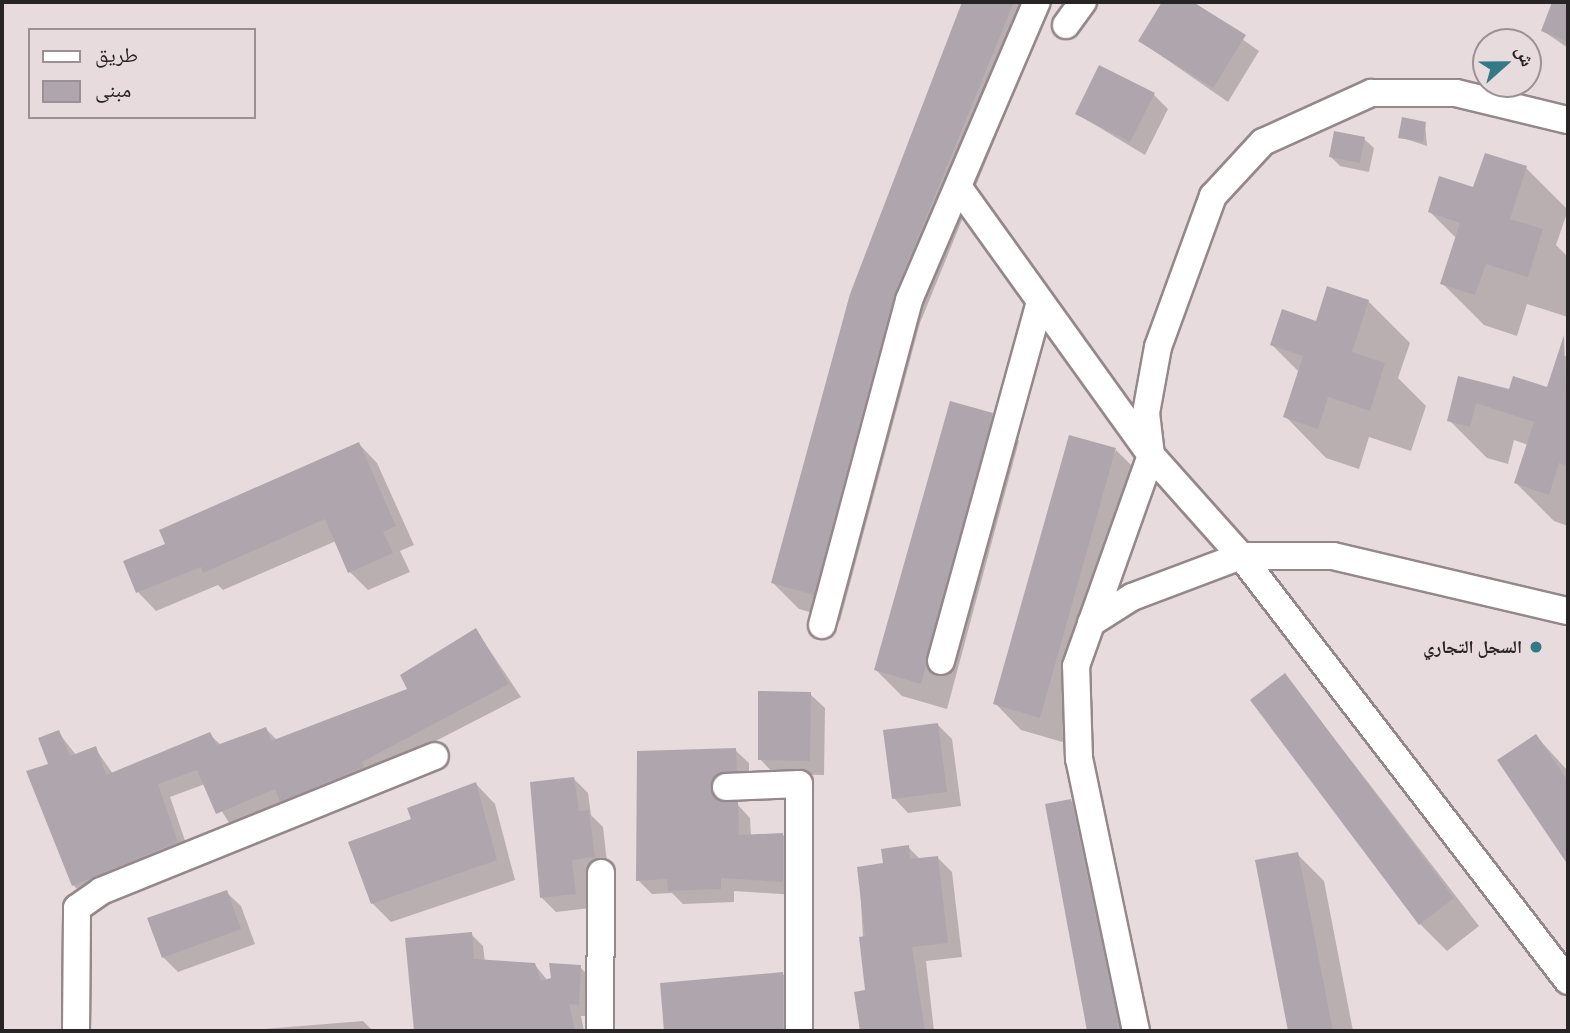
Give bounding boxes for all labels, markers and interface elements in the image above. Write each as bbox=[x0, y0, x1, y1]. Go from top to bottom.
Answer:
legend bbox=[28, 28, 256, 119]
north arrow bbox=[1472, 28, 1542, 98]
text: طريق bbox=[95, 40, 138, 69]
text: ش bbox=[1509, 42, 1541, 70]
text: مبنى bbox=[95, 75, 131, 104]
place label: السجل التجاري bbox=[1423, 636, 1522, 658]
marker: السجل التجاري bbox=[1528, 639, 1544, 655]

